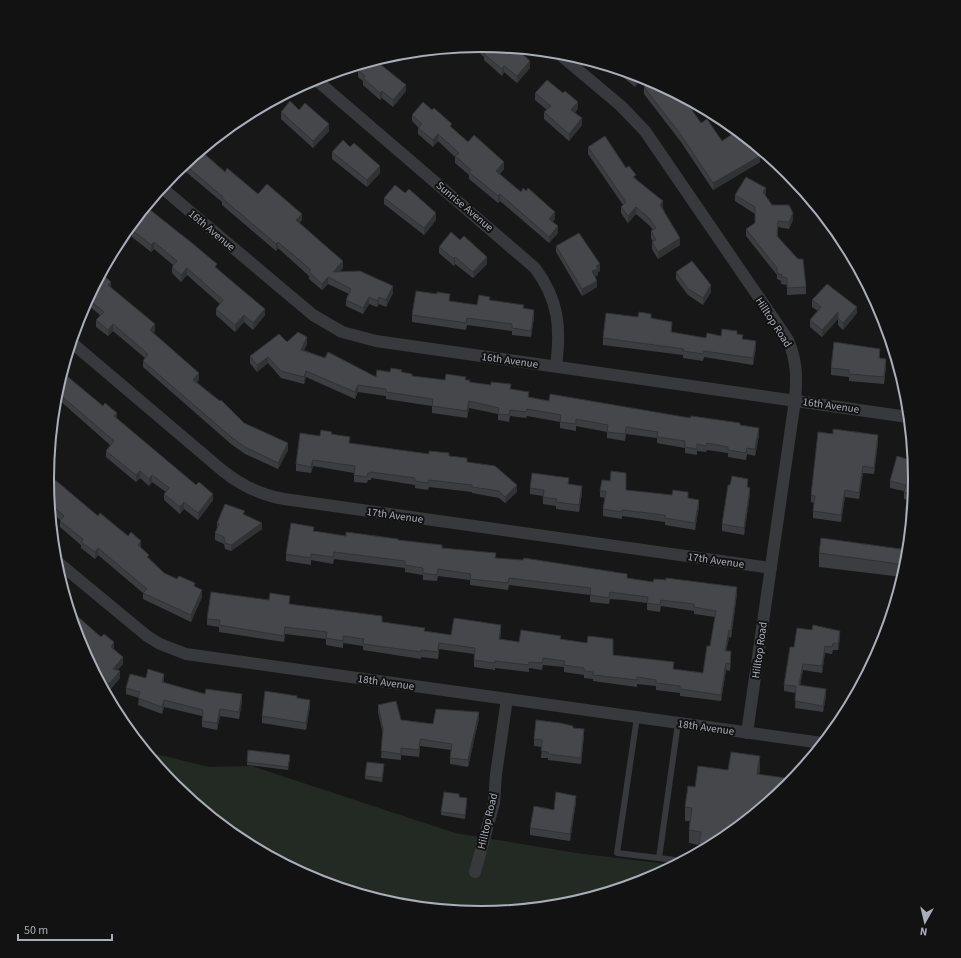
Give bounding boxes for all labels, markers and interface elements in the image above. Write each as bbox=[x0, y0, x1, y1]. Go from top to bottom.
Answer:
street label: Sunrise Avenue bbox=[433, 178, 497, 235]
street label: 16th Avenue bbox=[185, 206, 239, 255]
street label: Hilltop Road bbox=[752, 294, 795, 350]
street label: 16th Avenue bbox=[481, 349, 540, 372]
street label: 16th Avenue bbox=[802, 394, 861, 417]
street label: 17th Avenue bbox=[366, 504, 425, 527]
street label: 17th Avenue bbox=[687, 549, 746, 572]
street label: Hilltop Road bbox=[748, 621, 771, 679]
street label: 18th Avenue bbox=[357, 671, 416, 694]
street label: 18th Avenue bbox=[677, 716, 736, 739]
street label: Hilltop Road bbox=[474, 792, 501, 851]
north arrow bbox=[905, 902, 945, 942]
scale bar bbox=[18, 916, 112, 942]
text: 50 m bbox=[24, 922, 48, 939]
text: N bbox=[919, 923, 928, 939]

